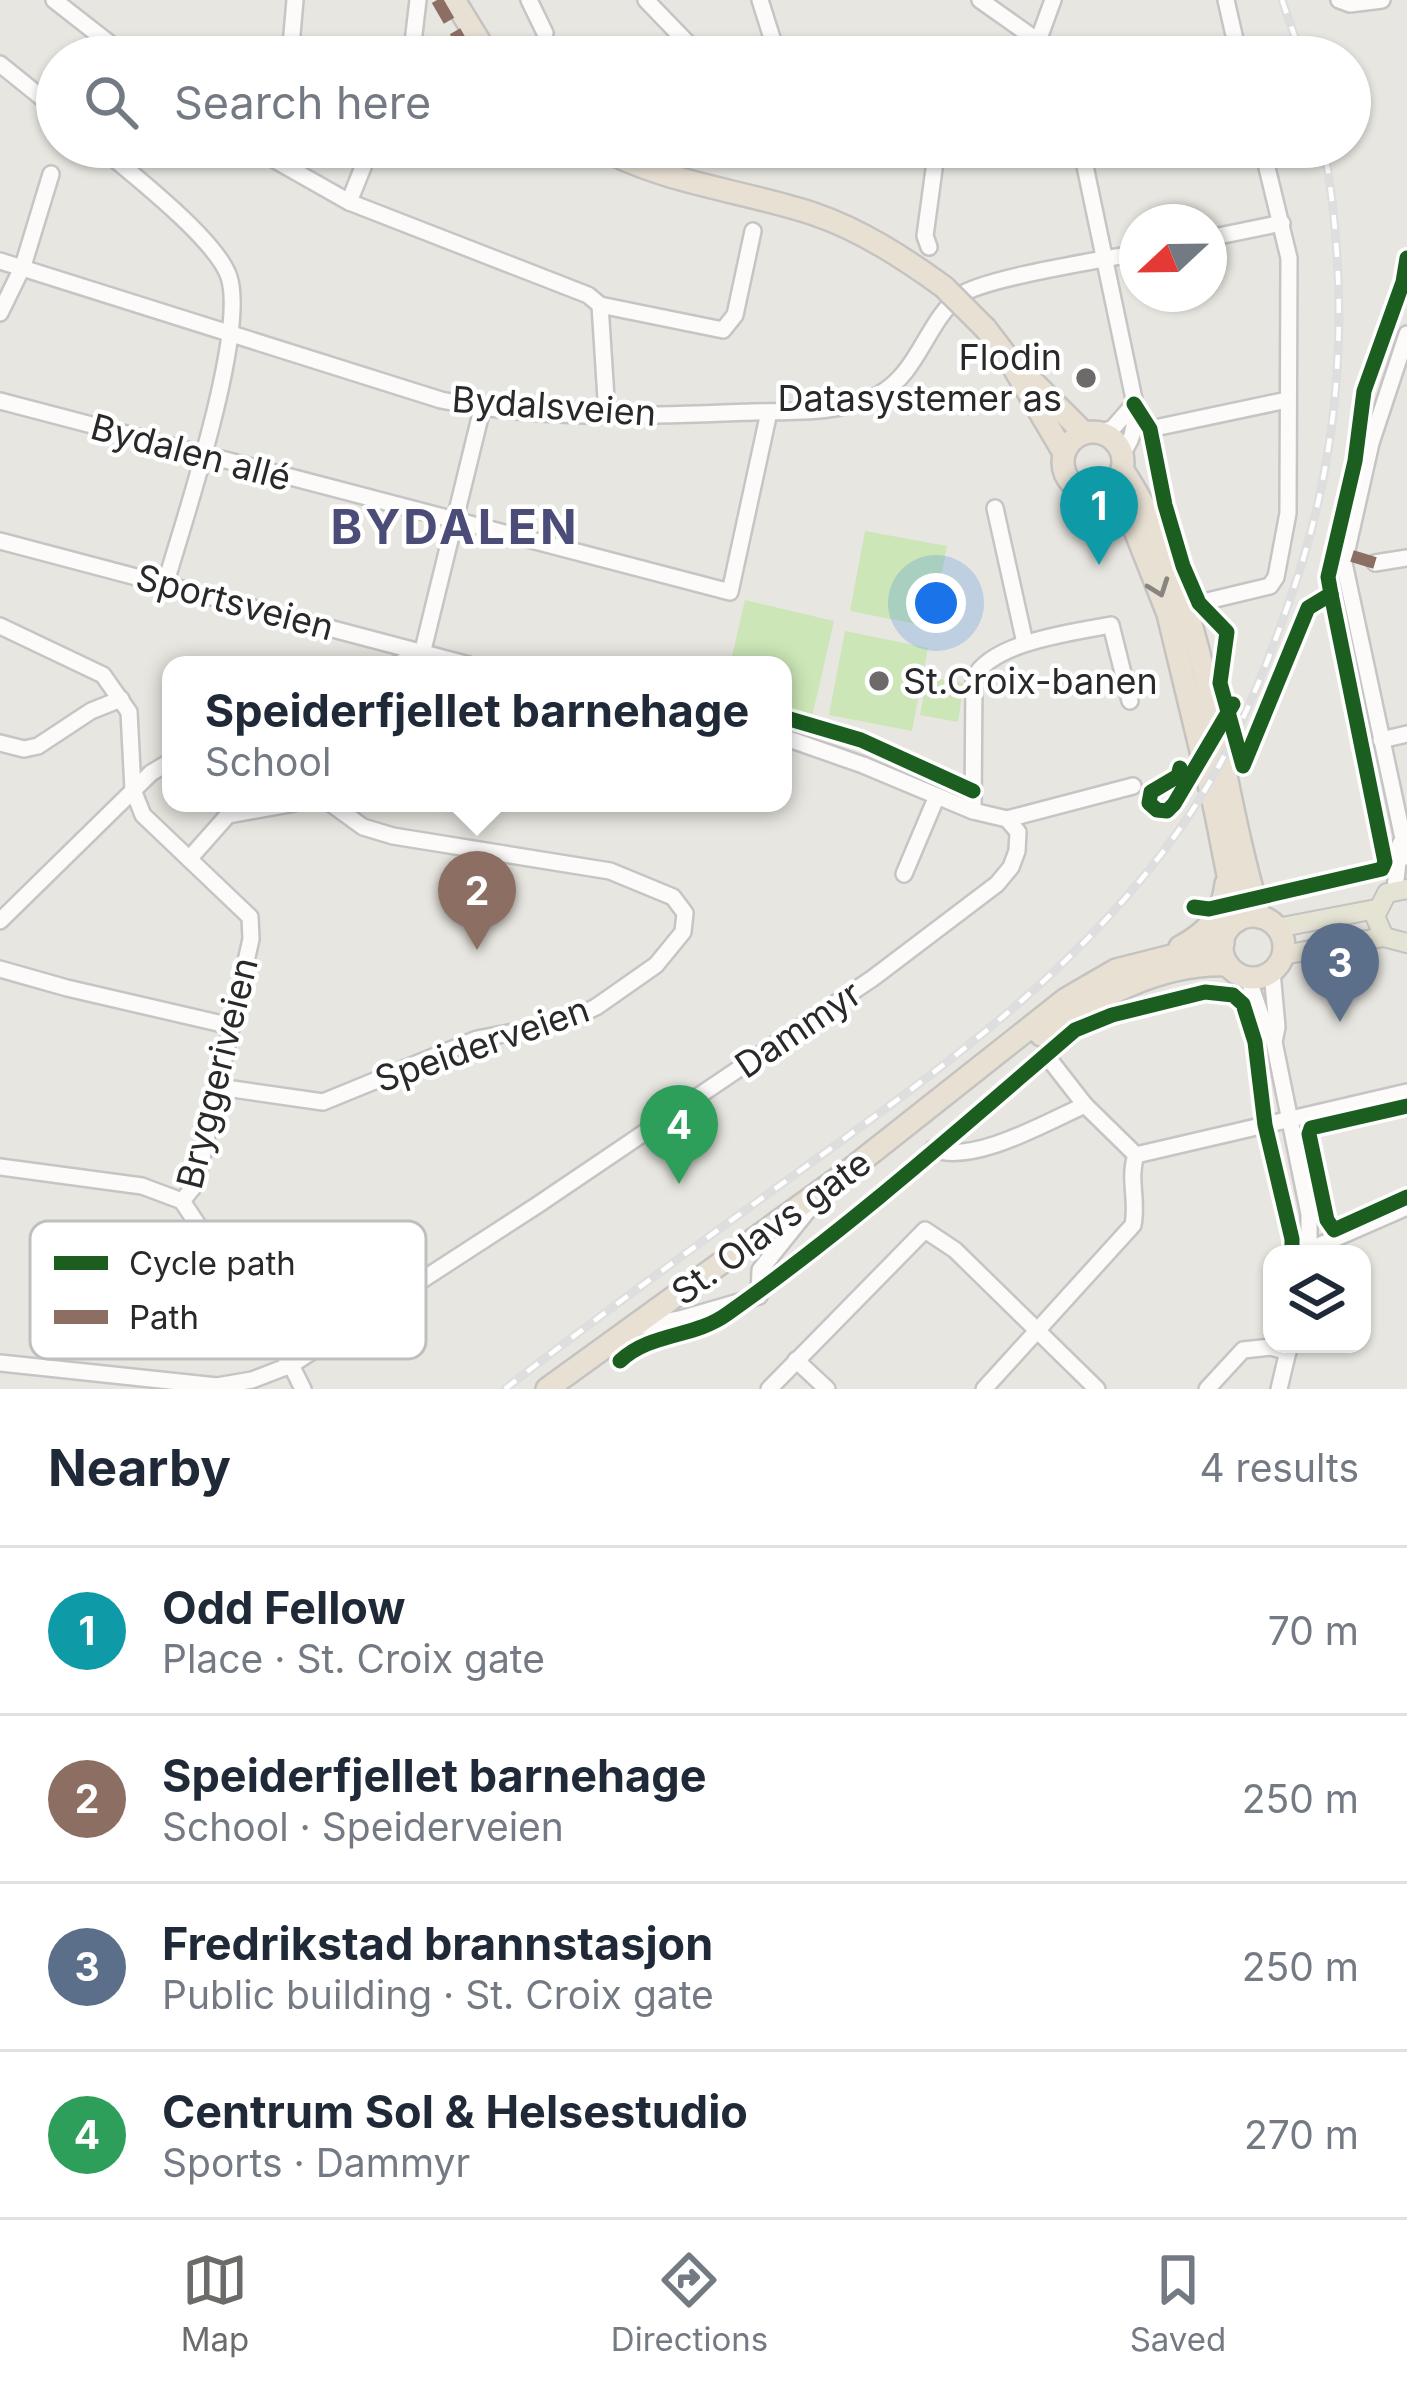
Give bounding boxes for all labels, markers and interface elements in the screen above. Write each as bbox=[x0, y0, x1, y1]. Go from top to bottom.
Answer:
search box bbox=[36, 36, 1371, 168]
icon: search bbox=[78, 69, 144, 135]
text: Search here bbox=[174, 75, 431, 130]
north arrow bbox=[1119, 204, 1227, 312]
place label: Flodin Datasystemer as bbox=[778, 335, 1062, 420]
marker: Flodin Datasystemer as bbox=[1073, 365, 1099, 391]
street label: Bydalsveien bbox=[450, 377, 658, 435]
street label: Bydalen allé bbox=[86, 404, 296, 500]
pin: 1 bbox=[1060, 466, 1138, 565]
district label: BYDALEN bbox=[330, 497, 580, 556]
street label: Sportsveien bbox=[131, 555, 339, 649]
your location bbox=[906, 573, 966, 633]
one-way arrow bbox=[1145, 577, 1169, 598]
popup bbox=[162, 656, 792, 812]
place label: St.Croix-banen bbox=[903, 659, 1158, 703]
marker: St.Croix-banen bbox=[866, 668, 892, 694]
text: Speiderfjellet barnehage bbox=[205, 683, 749, 738]
text: School bbox=[205, 738, 331, 785]
pin: 2 bbox=[438, 851, 516, 950]
pin: 3 bbox=[1301, 923, 1379, 1022]
street label: Bryggeriveien bbox=[167, 953, 267, 1193]
street label: Dammyr bbox=[727, 971, 869, 1087]
street label: Speiderveien bbox=[369, 987, 595, 1101]
pin: 4 bbox=[640, 1085, 718, 1184]
street label: St. Olavs gate bbox=[663, 1140, 879, 1314]
legend bbox=[30, 1221, 426, 1359]
text: Cycle path bbox=[129, 1243, 296, 1283]
map controls bbox=[1263, 1245, 1371, 1353]
button: layers bbox=[1263, 1245, 1371, 1353]
text: Path bbox=[129, 1297, 199, 1337]
text: Nearby bbox=[48, 1437, 231, 1498]
text: 4 results bbox=[1199, 1444, 1359, 1491]
text: Odd Fellow bbox=[162, 1580, 406, 1635]
text: 1 bbox=[79, 1607, 95, 1654]
text: 70 m bbox=[1268, 1607, 1359, 1654]
text: Place · St. Croix gate bbox=[162, 1635, 545, 1682]
text: Speiderfjellet barnehage bbox=[162, 1748, 706, 1803]
text: 2 bbox=[75, 1775, 99, 1822]
text: 250 m bbox=[1242, 1775, 1359, 1822]
text: School · Speiderveien bbox=[162, 1803, 564, 1850]
text: Fredrikstad brannstasjon bbox=[162, 1916, 713, 1971]
text: 3 bbox=[74, 1943, 100, 1990]
text: 250 m bbox=[1242, 1943, 1359, 1990]
text: Public building · St. Croix gate bbox=[162, 1971, 714, 2018]
text: Centrum Sol & Helsestudio bbox=[162, 2084, 748, 2139]
text: 4 bbox=[74, 2111, 100, 2158]
text: 270 m bbox=[1244, 2111, 1359, 2158]
text: Sports · Dammyr bbox=[162, 2139, 470, 2186]
tab: Map bbox=[181, 2247, 249, 2359]
tab: Directions bbox=[611, 2247, 768, 2359]
tab: Saved bbox=[1130, 2247, 1226, 2359]

